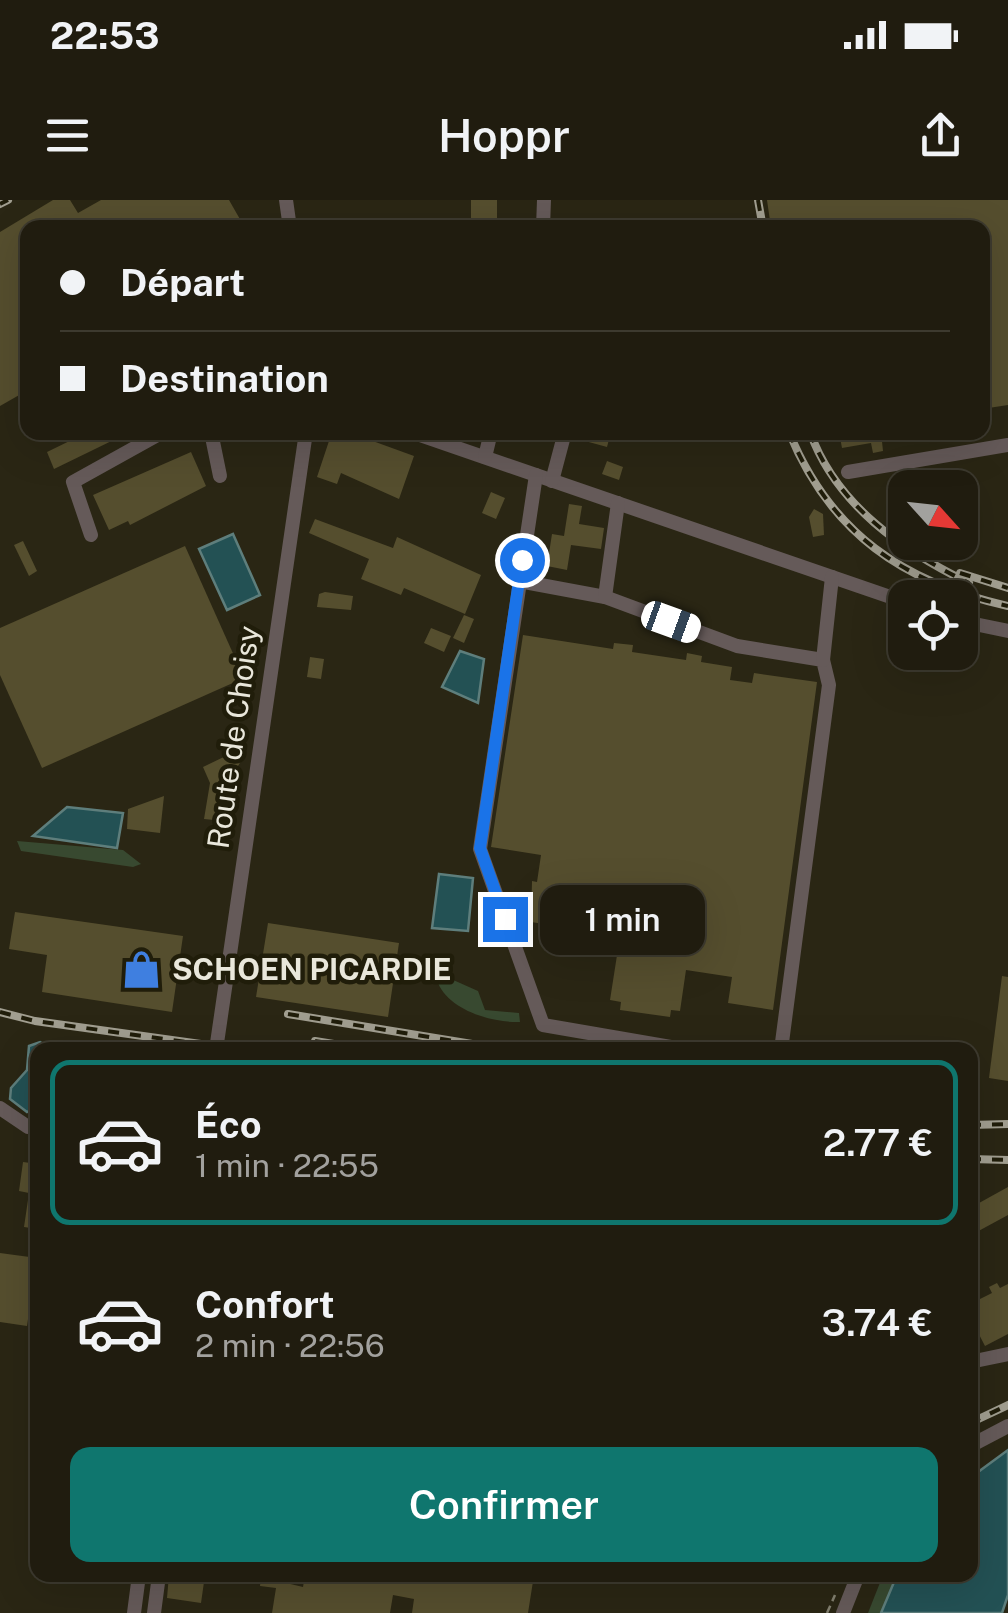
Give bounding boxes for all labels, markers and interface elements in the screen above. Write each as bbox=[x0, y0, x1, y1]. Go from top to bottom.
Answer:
text: 22:53 bbox=[50, 13, 159, 58]
icon: menu bbox=[40, 108, 95, 163]
icon: share bbox=[913, 108, 968, 163]
text: Hoppr bbox=[438, 109, 570, 162]
text: Départ bbox=[120, 260, 245, 305]
text: Destination bbox=[120, 356, 329, 401]
north arrow bbox=[888, 470, 978, 560]
map controls bbox=[888, 470, 978, 670]
route start bbox=[500, 538, 545, 583]
button: locate bbox=[888, 580, 978, 670]
car bbox=[638, 598, 704, 646]
street label: Route de Choisy bbox=[200, 623, 266, 851]
callout: 1 min bbox=[540, 884, 705, 954]
route end bbox=[483, 897, 528, 942]
text: 1 min bbox=[584, 901, 661, 938]
shop icon: SCHOEN PICARDIE bbox=[121, 948, 163, 990]
place label: SCHOEN PICARDIE bbox=[172, 951, 452, 987]
icon: car bbox=[75, 1098, 165, 1188]
text: Éco bbox=[195, 1102, 262, 1147]
text: 2.77 € bbox=[823, 1120, 933, 1165]
text: 1 min · 22:55 bbox=[195, 1147, 379, 1184]
icon: car bbox=[75, 1278, 165, 1368]
text: Confort bbox=[195, 1282, 335, 1327]
text: 3.74 € bbox=[822, 1300, 933, 1345]
text: 2 min · 22:56 bbox=[195, 1327, 385, 1364]
button: Confirmer bbox=[70, 1447, 938, 1562]

